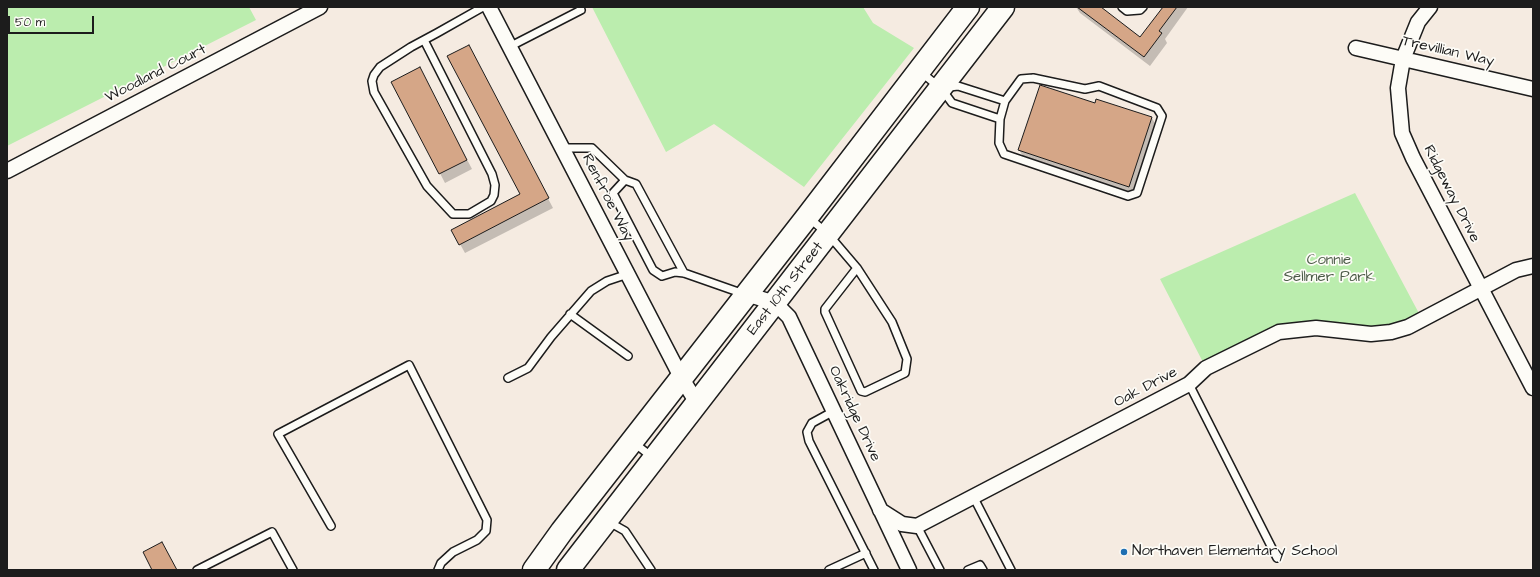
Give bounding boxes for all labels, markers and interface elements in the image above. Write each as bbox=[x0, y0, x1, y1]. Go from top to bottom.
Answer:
scale bar bbox=[10, 8, 96, 34]
text: 50 m bbox=[15, 14, 45, 31]
street label: Trevillian Way bbox=[1400, 33, 1496, 71]
street label: Woodland Court bbox=[103, 41, 209, 107]
street label: Ridgeway Drive bbox=[1419, 142, 1483, 246]
street label: Renfroe Way bbox=[577, 151, 637, 245]
street label: East 10th Street bbox=[744, 239, 828, 339]
park label: Connie Sellmer Park bbox=[1283, 252, 1375, 287]
street label: Oakridge Drive bbox=[824, 363, 884, 465]
street label: Oak Drive bbox=[1111, 364, 1181, 412]
place label: Northaven Elementary School bbox=[1132, 543, 1337, 561]
marker: Northaven Elementary School bbox=[1119, 547, 1129, 557]

